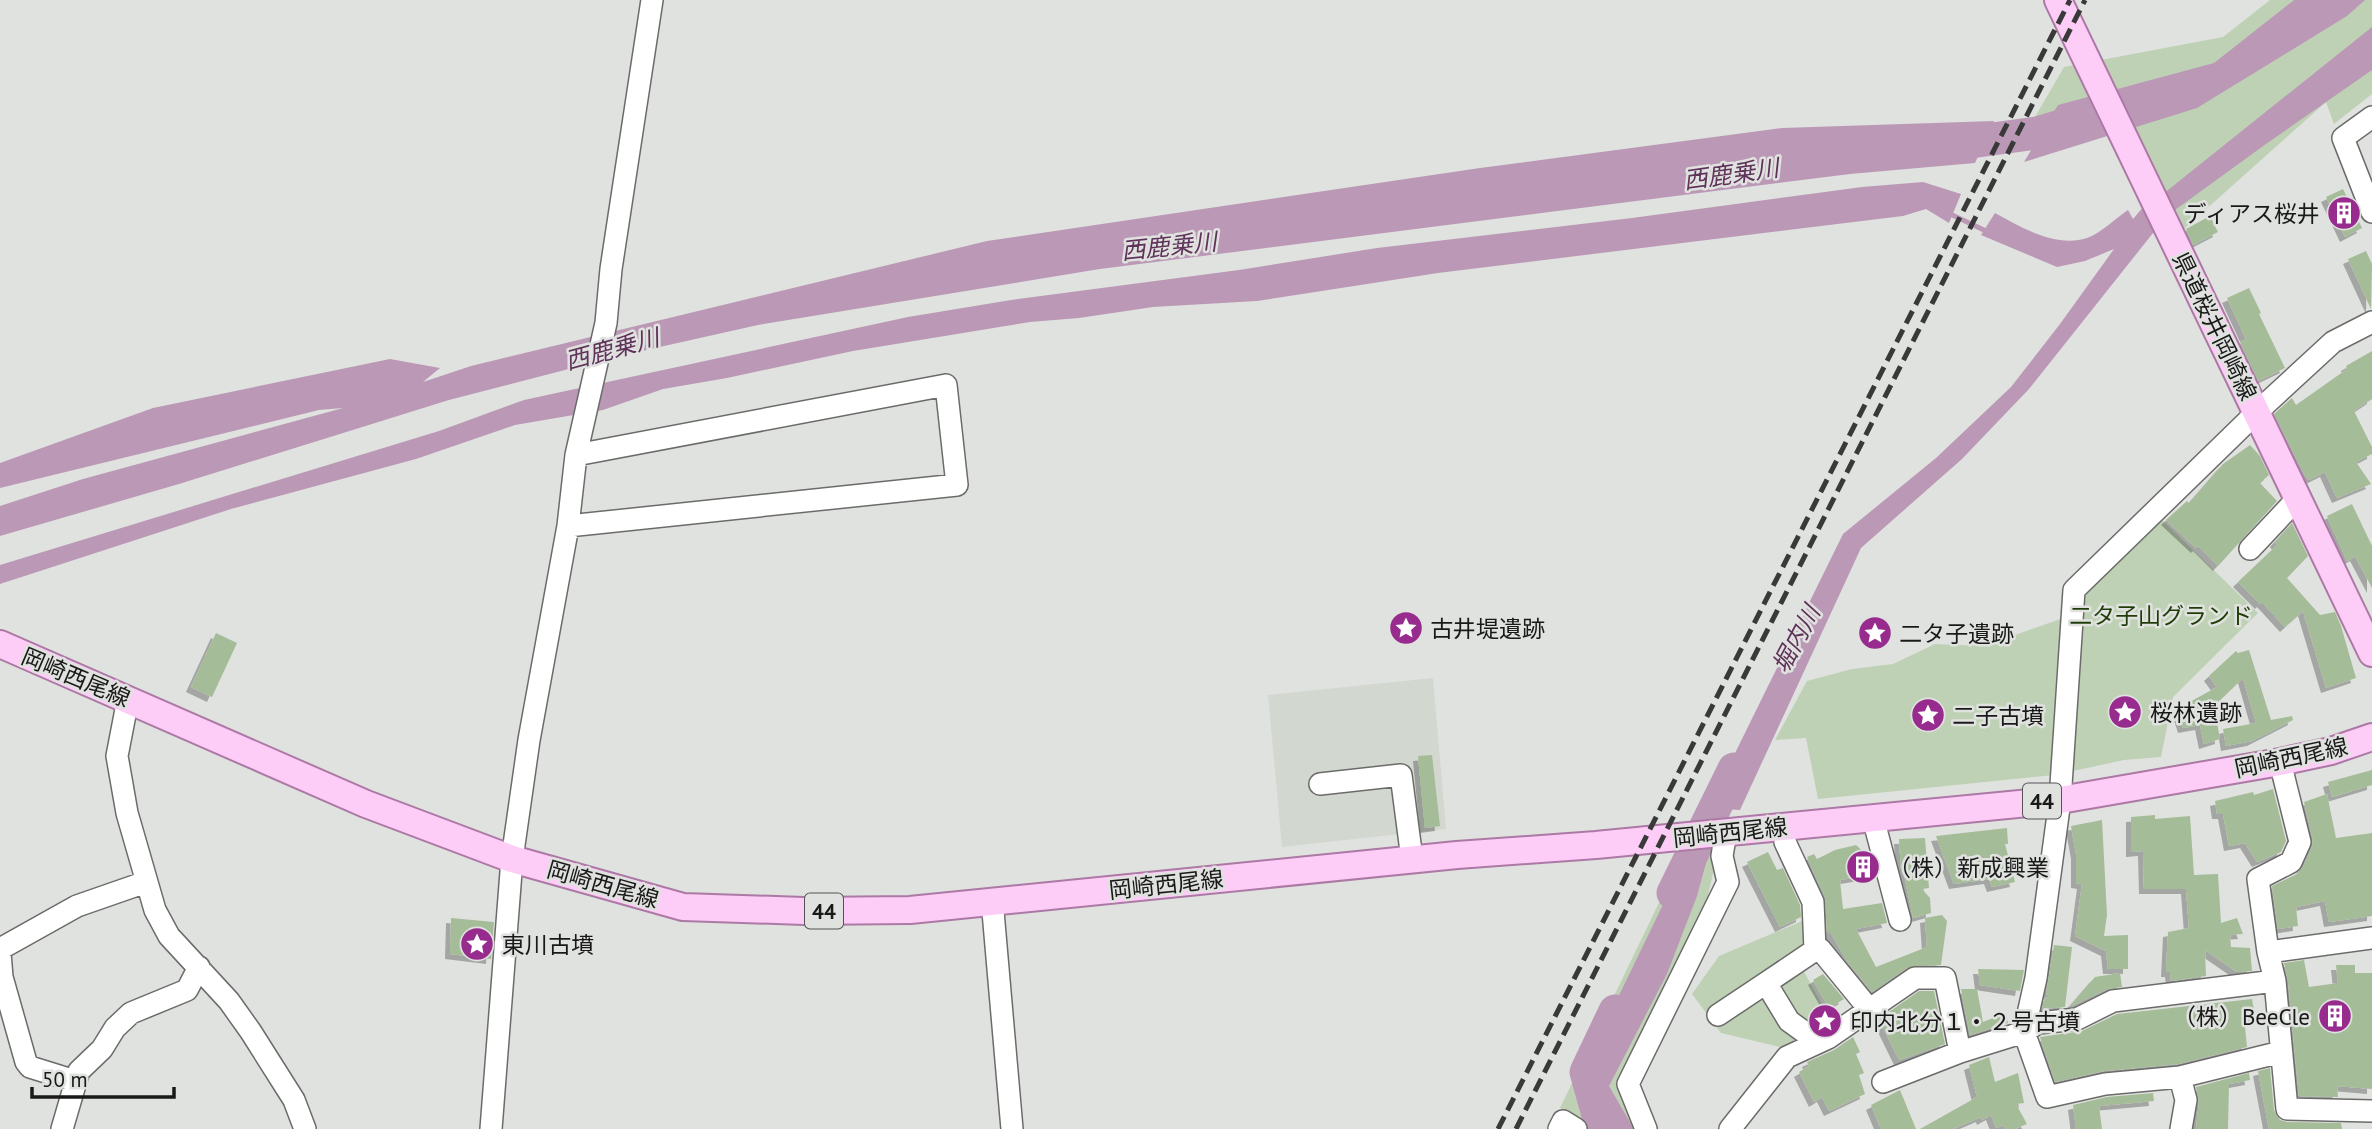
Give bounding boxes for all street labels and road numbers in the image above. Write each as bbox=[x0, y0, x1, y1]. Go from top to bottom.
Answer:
street label: 県道桜井岡崎線 bbox=[2167, 247, 2263, 405]
street label: 岡崎西尾線 bbox=[17, 641, 135, 713]
street label: 岡崎西尾線 bbox=[2232, 731, 2350, 783]
road number: 44 bbox=[2023, 784, 2061, 818]
street label: 岡崎西尾線 bbox=[1671, 812, 1789, 852]
street label: 岡崎西尾線 bbox=[544, 854, 662, 914]
street label: 岡崎西尾線 bbox=[1107, 864, 1225, 904]
road number: 44 bbox=[805, 894, 843, 928]

